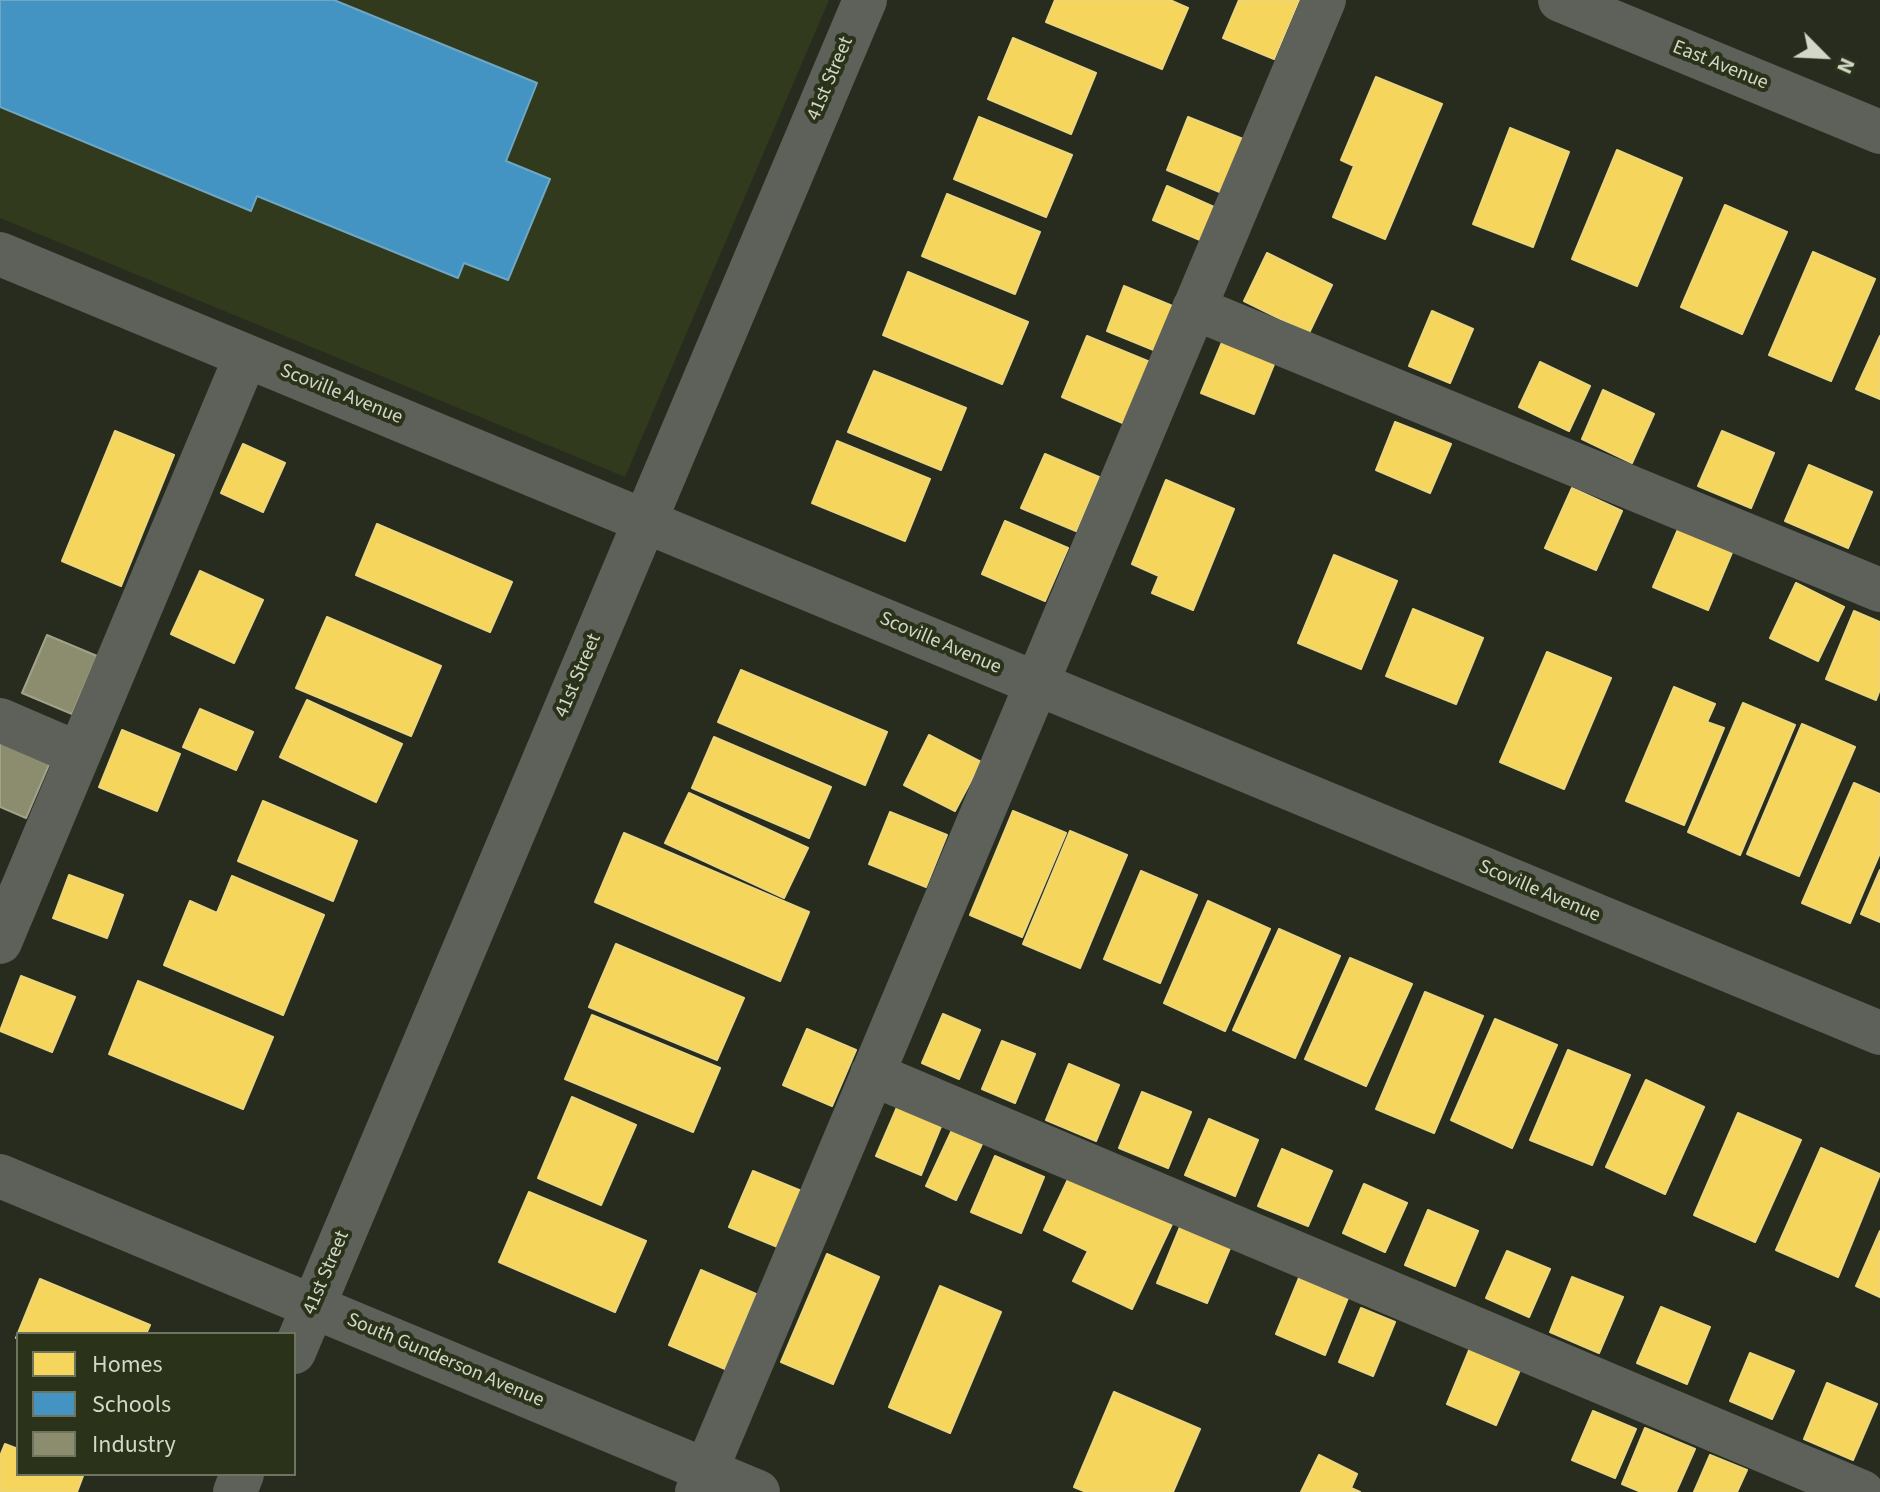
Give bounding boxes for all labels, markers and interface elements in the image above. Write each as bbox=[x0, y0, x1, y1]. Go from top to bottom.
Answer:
north arrow bbox=[1784, 16, 1864, 96]
street label: 41st Street bbox=[803, 33, 859, 125]
street label: East Avenue bbox=[1669, 36, 1771, 96]
text: N bbox=[1828, 53, 1864, 79]
street label: Scoville Avenue bbox=[276, 359, 406, 431]
street label: Scoville Avenue bbox=[875, 608, 1005, 680]
street label: 41st Street bbox=[551, 630, 607, 722]
street label: Scoville Avenue bbox=[1474, 856, 1604, 928]
street label: 41st Street bbox=[299, 1227, 355, 1319]
street label: South Gunderson Avenue bbox=[343, 1309, 547, 1413]
legend bbox=[16, 1332, 296, 1476]
text: Homes bbox=[92, 1347, 163, 1382]
text: Schools bbox=[92, 1387, 171, 1422]
text: Industry bbox=[92, 1427, 176, 1462]

